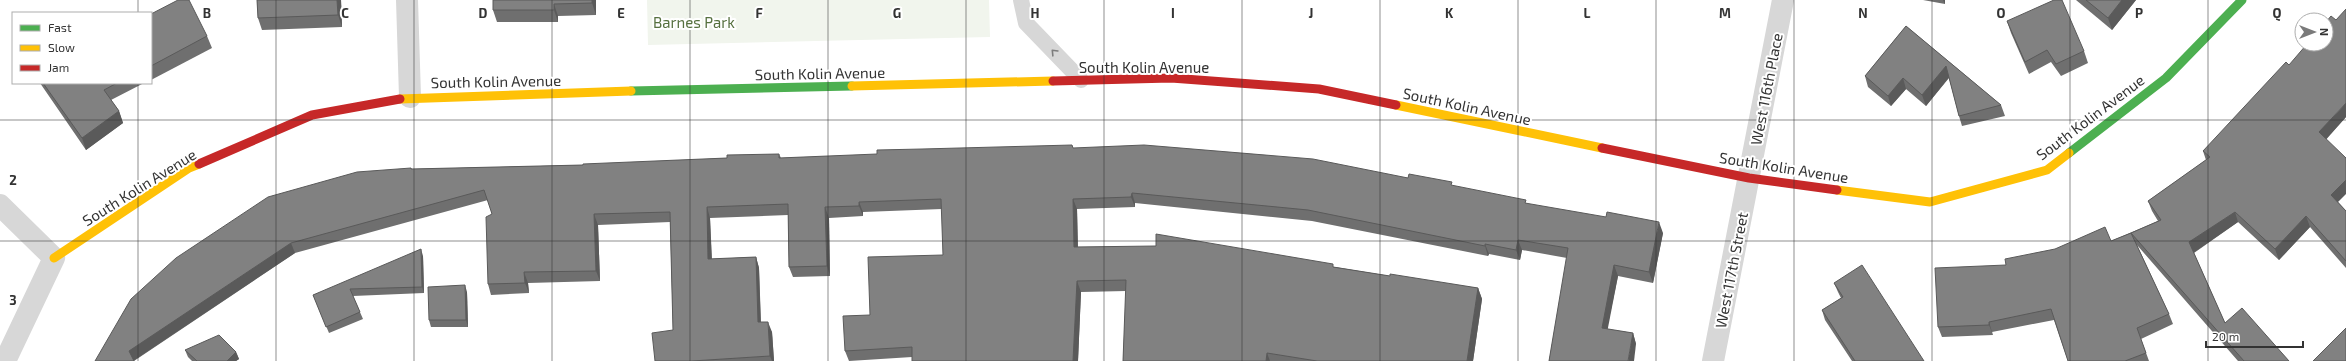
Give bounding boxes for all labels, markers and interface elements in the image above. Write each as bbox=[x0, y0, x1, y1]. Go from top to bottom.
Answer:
text: B bbox=[203, 5, 211, 21]
text: C bbox=[341, 5, 349, 21]
text: D bbox=[479, 5, 488, 21]
text: E bbox=[617, 5, 625, 21]
text: F bbox=[755, 5, 763, 21]
text: G bbox=[893, 5, 901, 21]
text: H bbox=[1031, 5, 1040, 21]
text: I bbox=[1171, 5, 1175, 21]
text: J bbox=[1309, 5, 1313, 21]
text: K bbox=[1445, 5, 1454, 21]
text: L bbox=[1584, 5, 1591, 21]
text: M bbox=[1719, 5, 1731, 21]
text: N bbox=[1858, 5, 1868, 21]
text: O bbox=[1997, 5, 2006, 21]
text: P bbox=[2135, 5, 2143, 21]
text: Q bbox=[2273, 5, 2282, 22]
legend bbox=[12, 12, 152, 84]
north arrow bbox=[2294, 12, 2334, 52]
park label: Barnes Park bbox=[653, 13, 735, 31]
text: Fast bbox=[48, 20, 72, 34]
text: N bbox=[2318, 28, 2331, 36]
street label: West 116th Place bbox=[1746, 31, 1786, 147]
text: Slow bbox=[48, 40, 75, 54]
one-way arrow bbox=[1051, 49, 1059, 57]
street label: South Kolin Avenue bbox=[1079, 58, 1209, 76]
text: Jam bbox=[48, 60, 69, 74]
street label: South Kolin Avenue bbox=[755, 63, 885, 83]
street label: South Kolin Avenue bbox=[431, 71, 561, 91]
street label: South Kolin Avenue bbox=[2032, 71, 2148, 163]
street label: South Kolin Avenue bbox=[1401, 84, 1533, 128]
street label: South Kolin Avenue bbox=[79, 145, 199, 229]
street label: South Kolin Avenue bbox=[1718, 148, 1850, 186]
text: 2 bbox=[9, 172, 17, 188]
street label: West 117th Street bbox=[1711, 210, 1751, 330]
text: 3 bbox=[9, 292, 17, 308]
scale bar bbox=[2206, 323, 2303, 349]
text: 20 m bbox=[2212, 329, 2239, 343]

